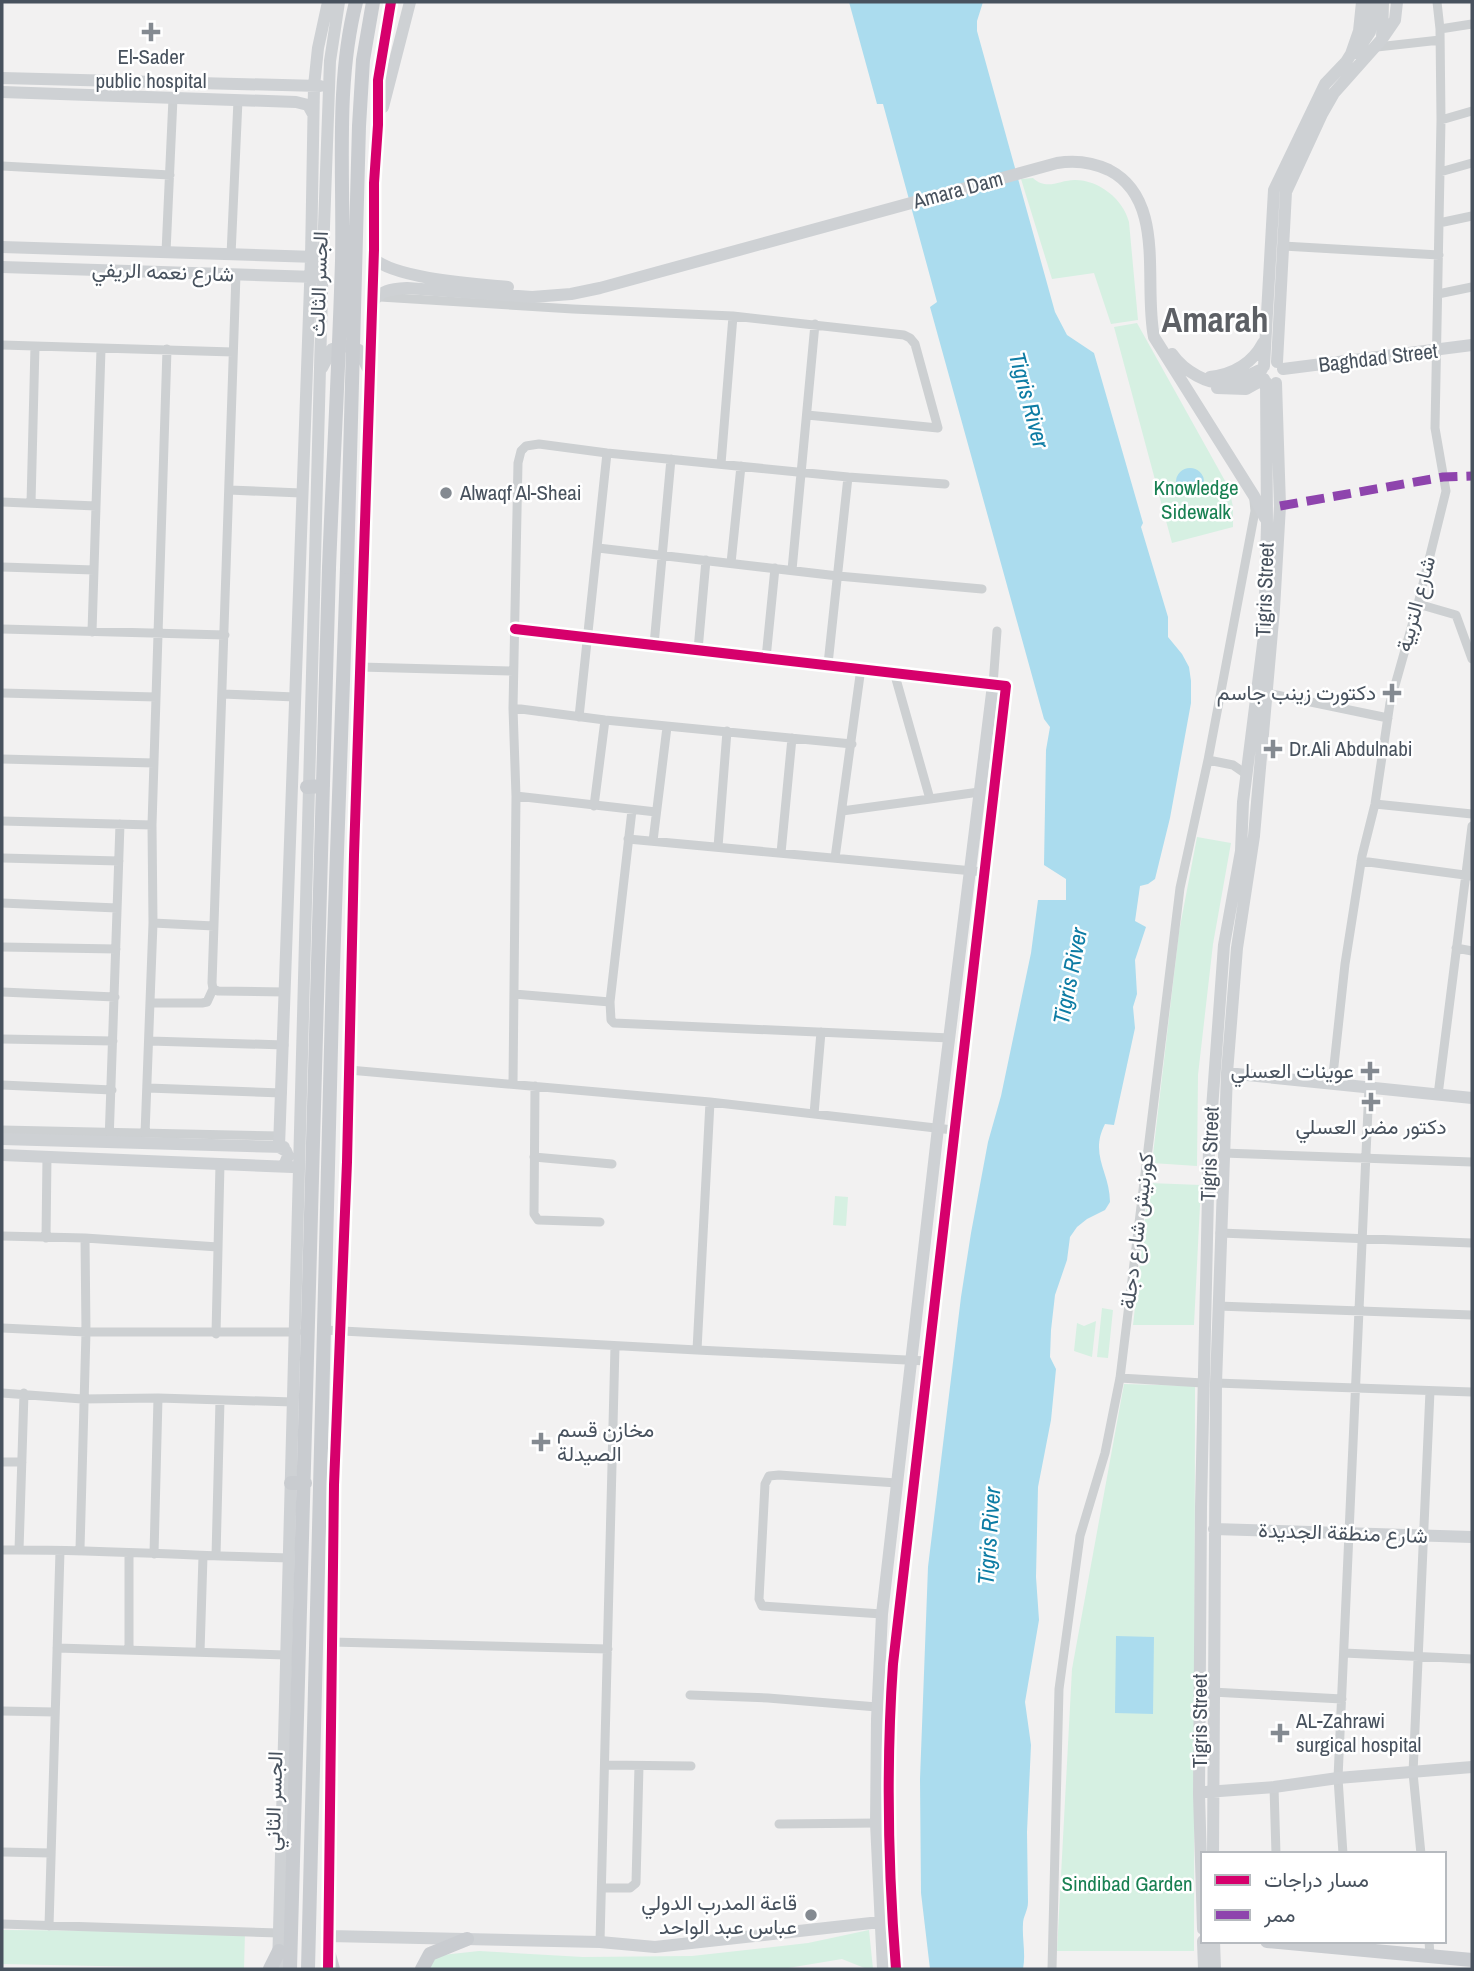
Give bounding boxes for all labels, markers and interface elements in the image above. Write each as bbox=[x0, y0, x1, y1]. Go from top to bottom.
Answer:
marker: El-Sader public hospital bbox=[141, 22, 161, 42]
place label: El-Sader public hospital bbox=[95, 42, 207, 95]
street label: Amara Dam bbox=[909, 164, 1006, 216]
street label: الجسر الثالث bbox=[302, 231, 335, 337]
street label: شارع نعمه الريفي bbox=[91, 255, 235, 291]
district label: Amarah bbox=[1162, 296, 1268, 343]
street label: Baghdad Street bbox=[1317, 336, 1439, 379]
water label: Tigris River bbox=[1002, 349, 1057, 452]
park label: Knowledge Sidewalk bbox=[1153, 473, 1239, 526]
place label: Alwaqf Al-Sheai bbox=[459, 478, 582, 507]
marker: Alwaqf Al-Sheai bbox=[438, 485, 454, 501]
street label: Tigris Street bbox=[1248, 542, 1281, 638]
street label: شارع التربية bbox=[1389, 553, 1442, 655]
place label: دكتورت زينب جاسم bbox=[1217, 678, 1376, 707]
marker: دكتورت زينب جاسم bbox=[1382, 683, 1402, 703]
place label: Dr.Ali Abdulnabi bbox=[1289, 734, 1413, 763]
marker: Dr.Ali Abdulnabi bbox=[1263, 739, 1283, 759]
water label: Tigris River bbox=[1045, 924, 1094, 1027]
place label: عوينات العسلي bbox=[1230, 1056, 1354, 1088]
marker: عوينات العسلي bbox=[1360, 1061, 1380, 1081]
marker: دكتور مضر العسلي bbox=[1361, 1092, 1381, 1112]
street label: Tigris Street bbox=[1193, 1106, 1226, 1202]
place label: دكتور مضر العسلي bbox=[1295, 1112, 1447, 1144]
street label: كورنيش شارع دجلة bbox=[1113, 1151, 1160, 1311]
place label: مخازن قسم الصيدلة bbox=[557, 1415, 654, 1468]
marker: مخازن قسم الصيدلة bbox=[531, 1432, 551, 1452]
water label: Tigris River bbox=[970, 1485, 1007, 1586]
street label: شارع منطقة الجديدة bbox=[1258, 1515, 1428, 1550]
street label: Tigris Street bbox=[1185, 1674, 1214, 1768]
place label: AL-Zahrawi surgical hospital bbox=[1295, 1706, 1421, 1759]
marker: AL-Zahrawi surgical hospital bbox=[1270, 1723, 1290, 1743]
street label: الجسر الثاني bbox=[257, 1751, 293, 1852]
legend bbox=[1201, 1852, 1446, 1943]
text: مسار دراجات bbox=[1264, 1865, 1369, 1894]
park label: Sindibad Garden bbox=[1061, 1869, 1193, 1898]
place label: قاعة المدرب الدولي عباس عبد الواحد bbox=[641, 1888, 797, 1941]
text: ممر bbox=[1263, 1900, 1295, 1929]
marker: قاعة المدرب الدولي عباس عبد الواحد bbox=[803, 1907, 819, 1923]

